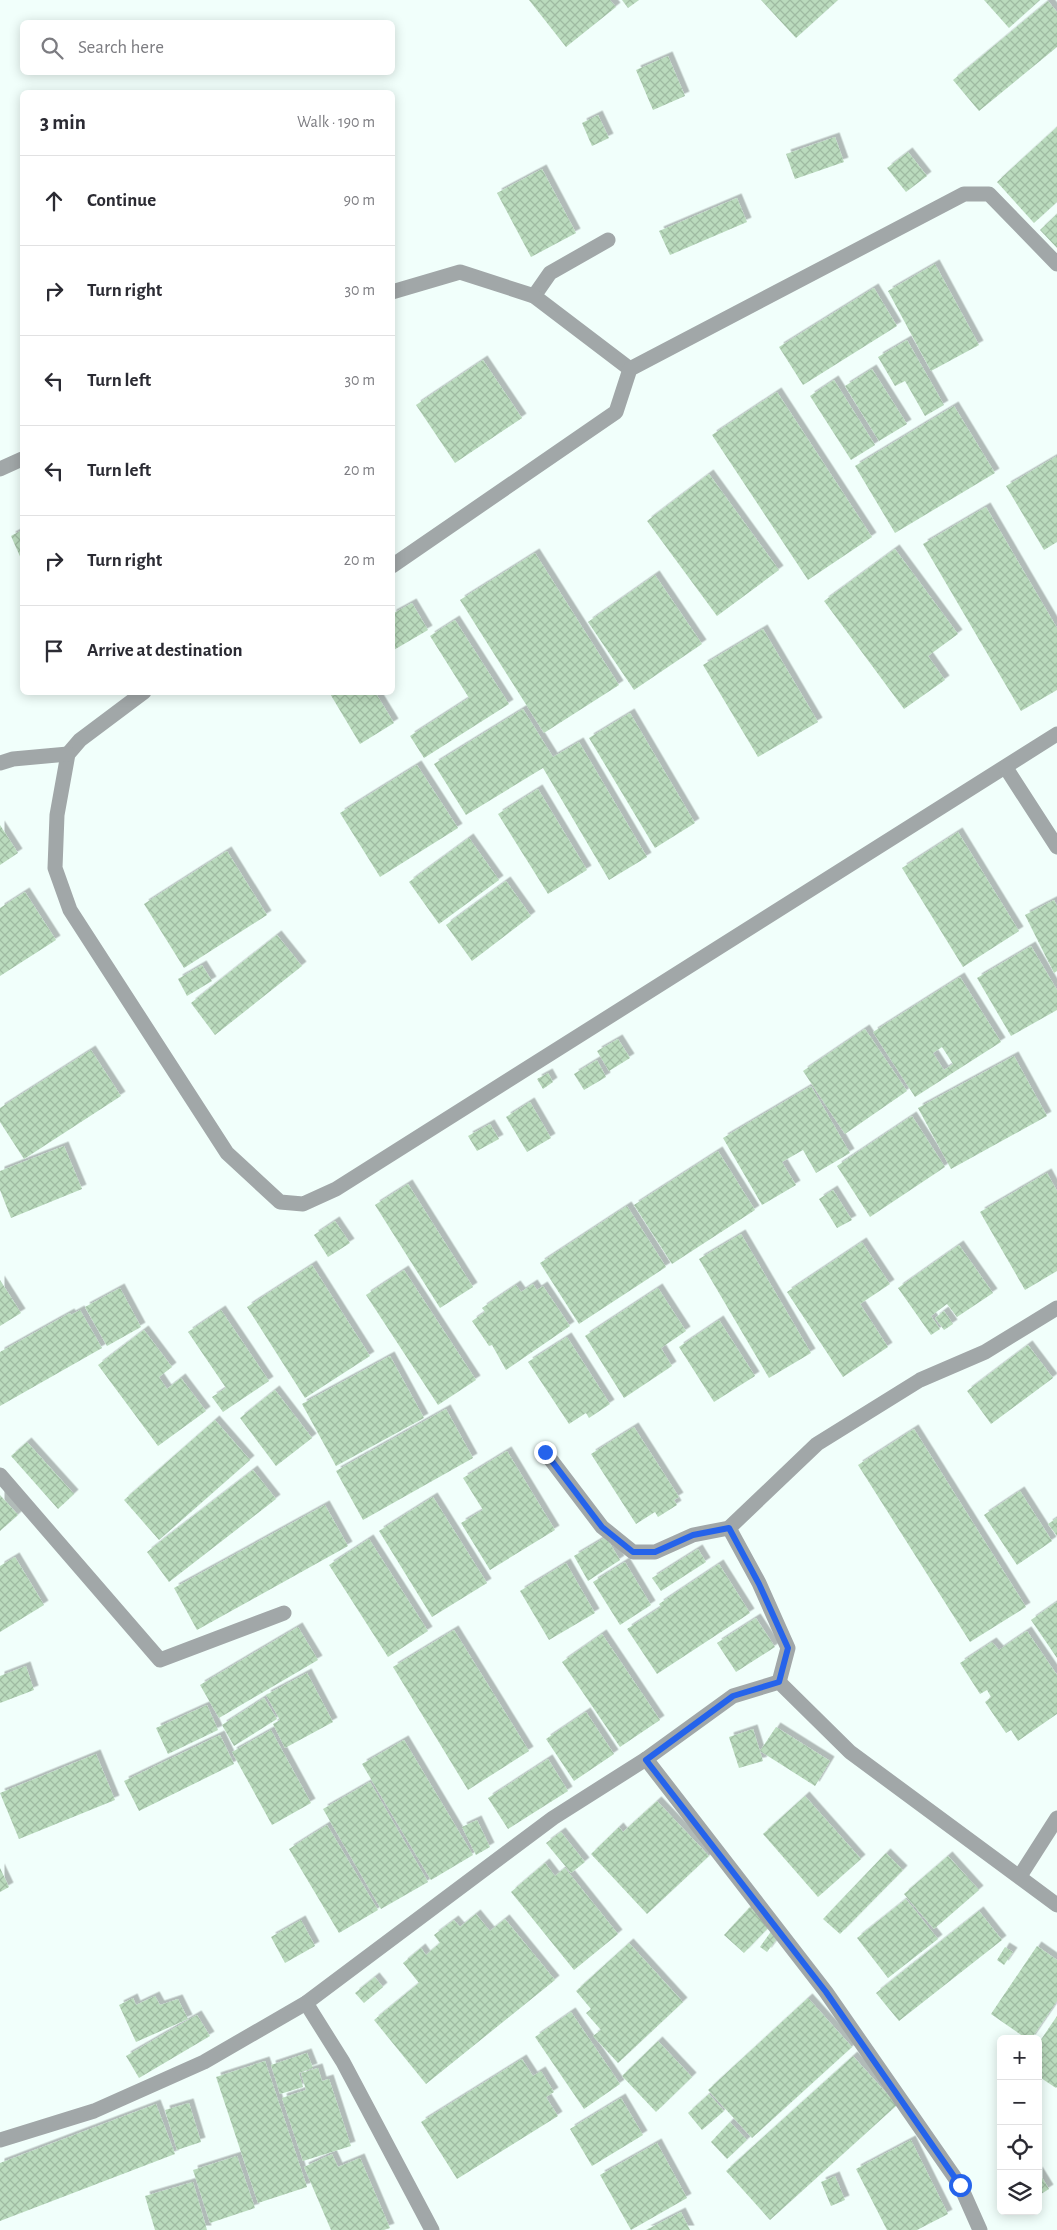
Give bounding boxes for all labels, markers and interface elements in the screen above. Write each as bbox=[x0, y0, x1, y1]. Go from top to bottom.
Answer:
search box bbox=[20, 20, 395, 75]
icon: search bbox=[38, 34, 66, 62]
text: Search here bbox=[78, 38, 164, 57]
text: 3 min bbox=[40, 112, 86, 133]
text: Walk · 190 m bbox=[297, 114, 375, 130]
icon: ahead bbox=[40, 187, 68, 215]
text: Continue bbox=[87, 191, 156, 210]
text: 90 m bbox=[344, 192, 375, 208]
icon: right bbox=[40, 277, 68, 305]
text: Turn right bbox=[87, 281, 162, 300]
text: 30 m bbox=[345, 282, 375, 298]
icon: left bbox=[40, 367, 68, 395]
text: Turn left bbox=[87, 371, 151, 390]
text: 30 m bbox=[345, 372, 375, 388]
icon: left bbox=[40, 457, 68, 485]
text: Turn left bbox=[87, 461, 151, 480]
text: 20 m bbox=[344, 462, 375, 478]
icon: right bbox=[40, 547, 68, 575]
text: Turn right bbox=[87, 551, 162, 570]
text: 20 m bbox=[344, 552, 375, 568]
icon: arrive bbox=[40, 637, 68, 665]
text: Arrive at destination bbox=[87, 641, 243, 660]
route end bbox=[534, 1441, 557, 1464]
map controls bbox=[997, 2035, 1042, 2215]
button: + bbox=[997, 2035, 1042, 2080]
button: − bbox=[997, 2080, 1042, 2125]
button: locate bbox=[997, 2125, 1042, 2170]
button: layers bbox=[997, 2170, 1042, 2215]
route start bbox=[949, 2174, 972, 2197]

